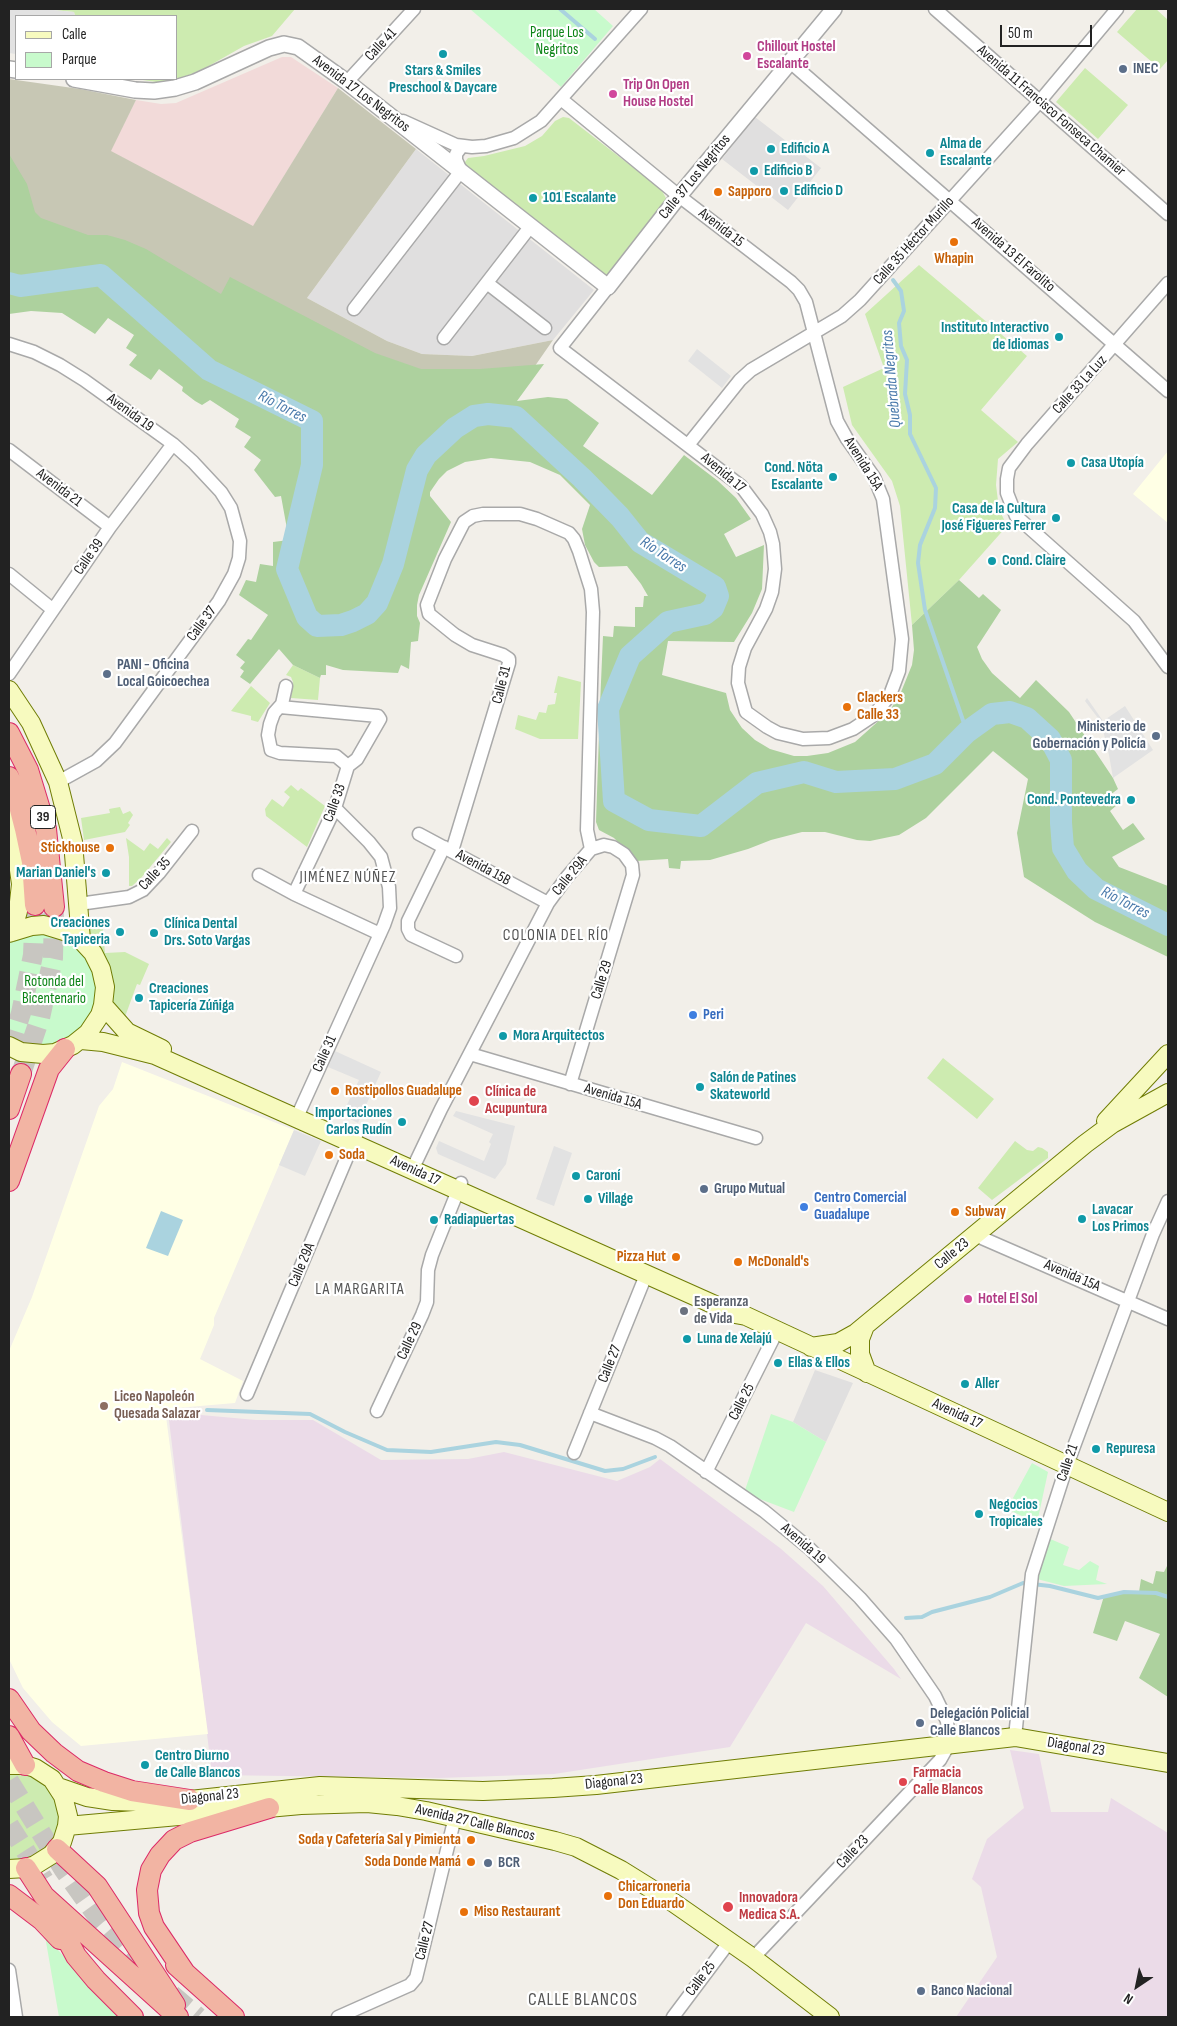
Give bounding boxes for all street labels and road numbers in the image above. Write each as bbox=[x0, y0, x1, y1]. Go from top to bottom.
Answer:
street label: Calle 41 bbox=[361, 25, 401, 65]
street label: Avenida 11 Francisco Fonseca Chamier bbox=[973, 42, 1129, 180]
street label: Avenida 17 Los Negritos bbox=[309, 51, 413, 137]
street label: Calle 37 Los Negritos bbox=[655, 131, 735, 223]
street label: Calle 35 Héctor Murillo bbox=[870, 193, 958, 289]
street label: Avenida 15 bbox=[695, 205, 747, 251]
street label: Avenida 13 El Farolito bbox=[968, 214, 1058, 296]
street label: Calle 33 La Luz bbox=[1049, 352, 1111, 418]
street label: Avenida 19 bbox=[103, 390, 157, 436]
street label: Avenida 15A bbox=[840, 434, 886, 494]
street label: Avenida 17 bbox=[697, 449, 749, 497]
street label: Avenida 21 bbox=[32, 465, 86, 511]
street label: Calle 39 bbox=[70, 536, 108, 578]
street label: Calle 37 bbox=[183, 603, 221, 645]
street label: Calle 31 bbox=[489, 664, 515, 706]
street label: Calle 33 bbox=[320, 781, 350, 825]
road number: 39 bbox=[30, 806, 56, 829]
street label: Avenida 15B bbox=[452, 846, 514, 890]
street label: Calle 29A bbox=[549, 852, 591, 900]
street label: Calle 35 bbox=[135, 854, 175, 894]
street label: Calle 29 bbox=[588, 958, 616, 1002]
street label: Calle 31 bbox=[309, 1033, 341, 1075]
street label: Avenida 15A bbox=[582, 1080, 644, 1114]
street label: Avenida 17 bbox=[387, 1152, 443, 1190]
street label: Calle 23 bbox=[931, 1234, 973, 1274]
street label: Calle 29A bbox=[285, 1240, 319, 1290]
street label: Avenida 15A bbox=[1041, 1256, 1103, 1296]
street label: Calle 29 bbox=[393, 1319, 427, 1363]
street label: Calle 27 bbox=[594, 1343, 626, 1385]
street label: Calle 25 bbox=[725, 1381, 759, 1423]
street label: Avenida 17 bbox=[929, 1395, 985, 1433]
street label: Calle 21 bbox=[1053, 1442, 1083, 1484]
street label: Avenida 19 bbox=[777, 1520, 829, 1568]
street label: Diagonal 23 bbox=[1046, 1734, 1106, 1760]
street label: Diagonal 23 bbox=[584, 1770, 644, 1794]
street label: Diagonal 23 bbox=[180, 1785, 240, 1809]
street label: Avenida 27 Calle Blancos bbox=[413, 1800, 537, 1846]
street label: Calle 23 bbox=[833, 1831, 873, 1873]
street label: Calle 27 bbox=[412, 1920, 438, 1962]
street label: Calle 25 bbox=[682, 1958, 720, 2000]

